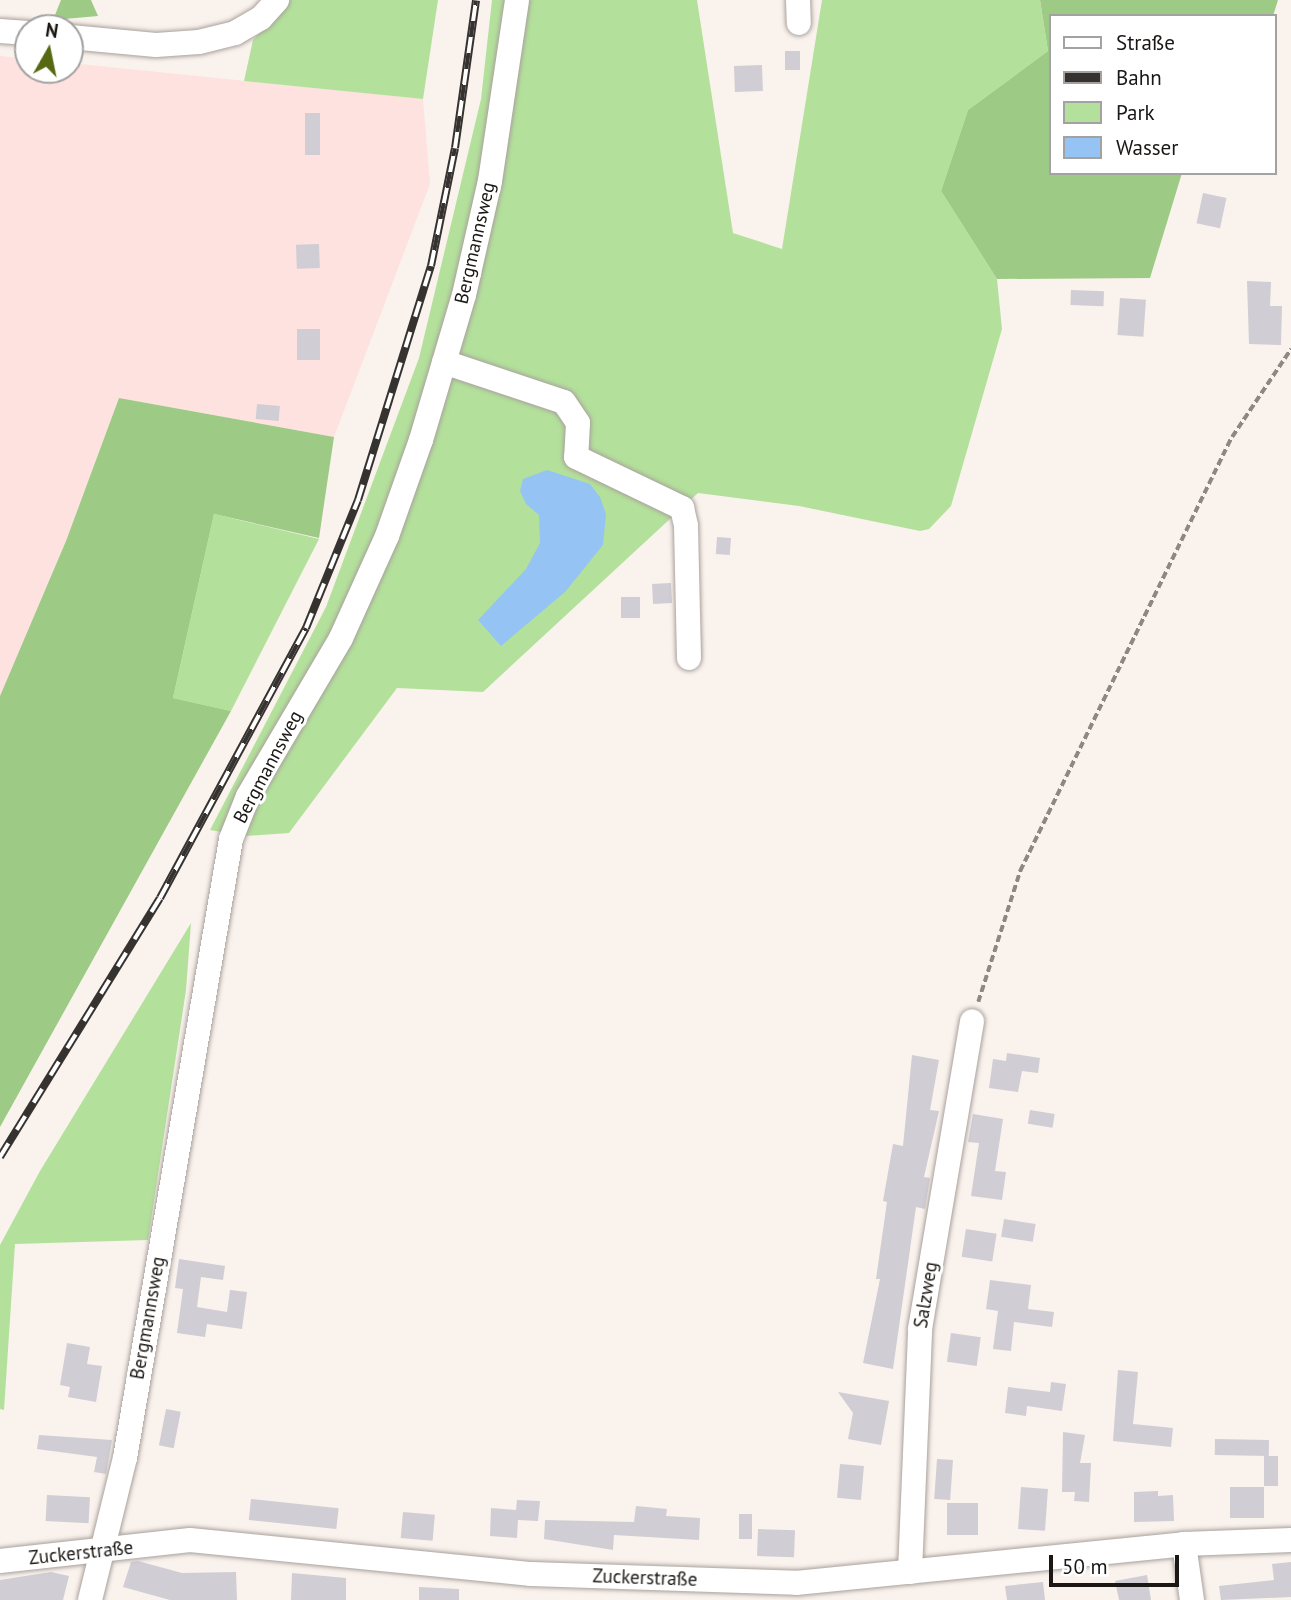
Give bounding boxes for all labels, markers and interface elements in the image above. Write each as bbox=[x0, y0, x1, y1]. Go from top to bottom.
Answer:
north arrow bbox=[14, 14, 84, 84]
legend bbox=[1050, 14, 1277, 175]
text: N bbox=[44, 17, 60, 43]
text: Straße bbox=[1116, 29, 1175, 56]
text: Bahn bbox=[1116, 64, 1162, 91]
text: Park bbox=[1116, 99, 1155, 126]
text: Wasser bbox=[1116, 134, 1178, 161]
street label: Bergmannsweg bbox=[450, 180, 500, 306]
street label: Bergmannsweg bbox=[229, 707, 307, 827]
street label: Bergmannsweg bbox=[126, 1255, 170, 1381]
street label: Salzweg bbox=[910, 1260, 942, 1330]
street label: Zuckerstraße bbox=[28, 1536, 134, 1570]
scale bar bbox=[1053, 1540, 1182, 1584]
text: 50 m bbox=[1062, 1553, 1108, 1580]
street label: Zuckerstraße bbox=[592, 1565, 698, 1591]

